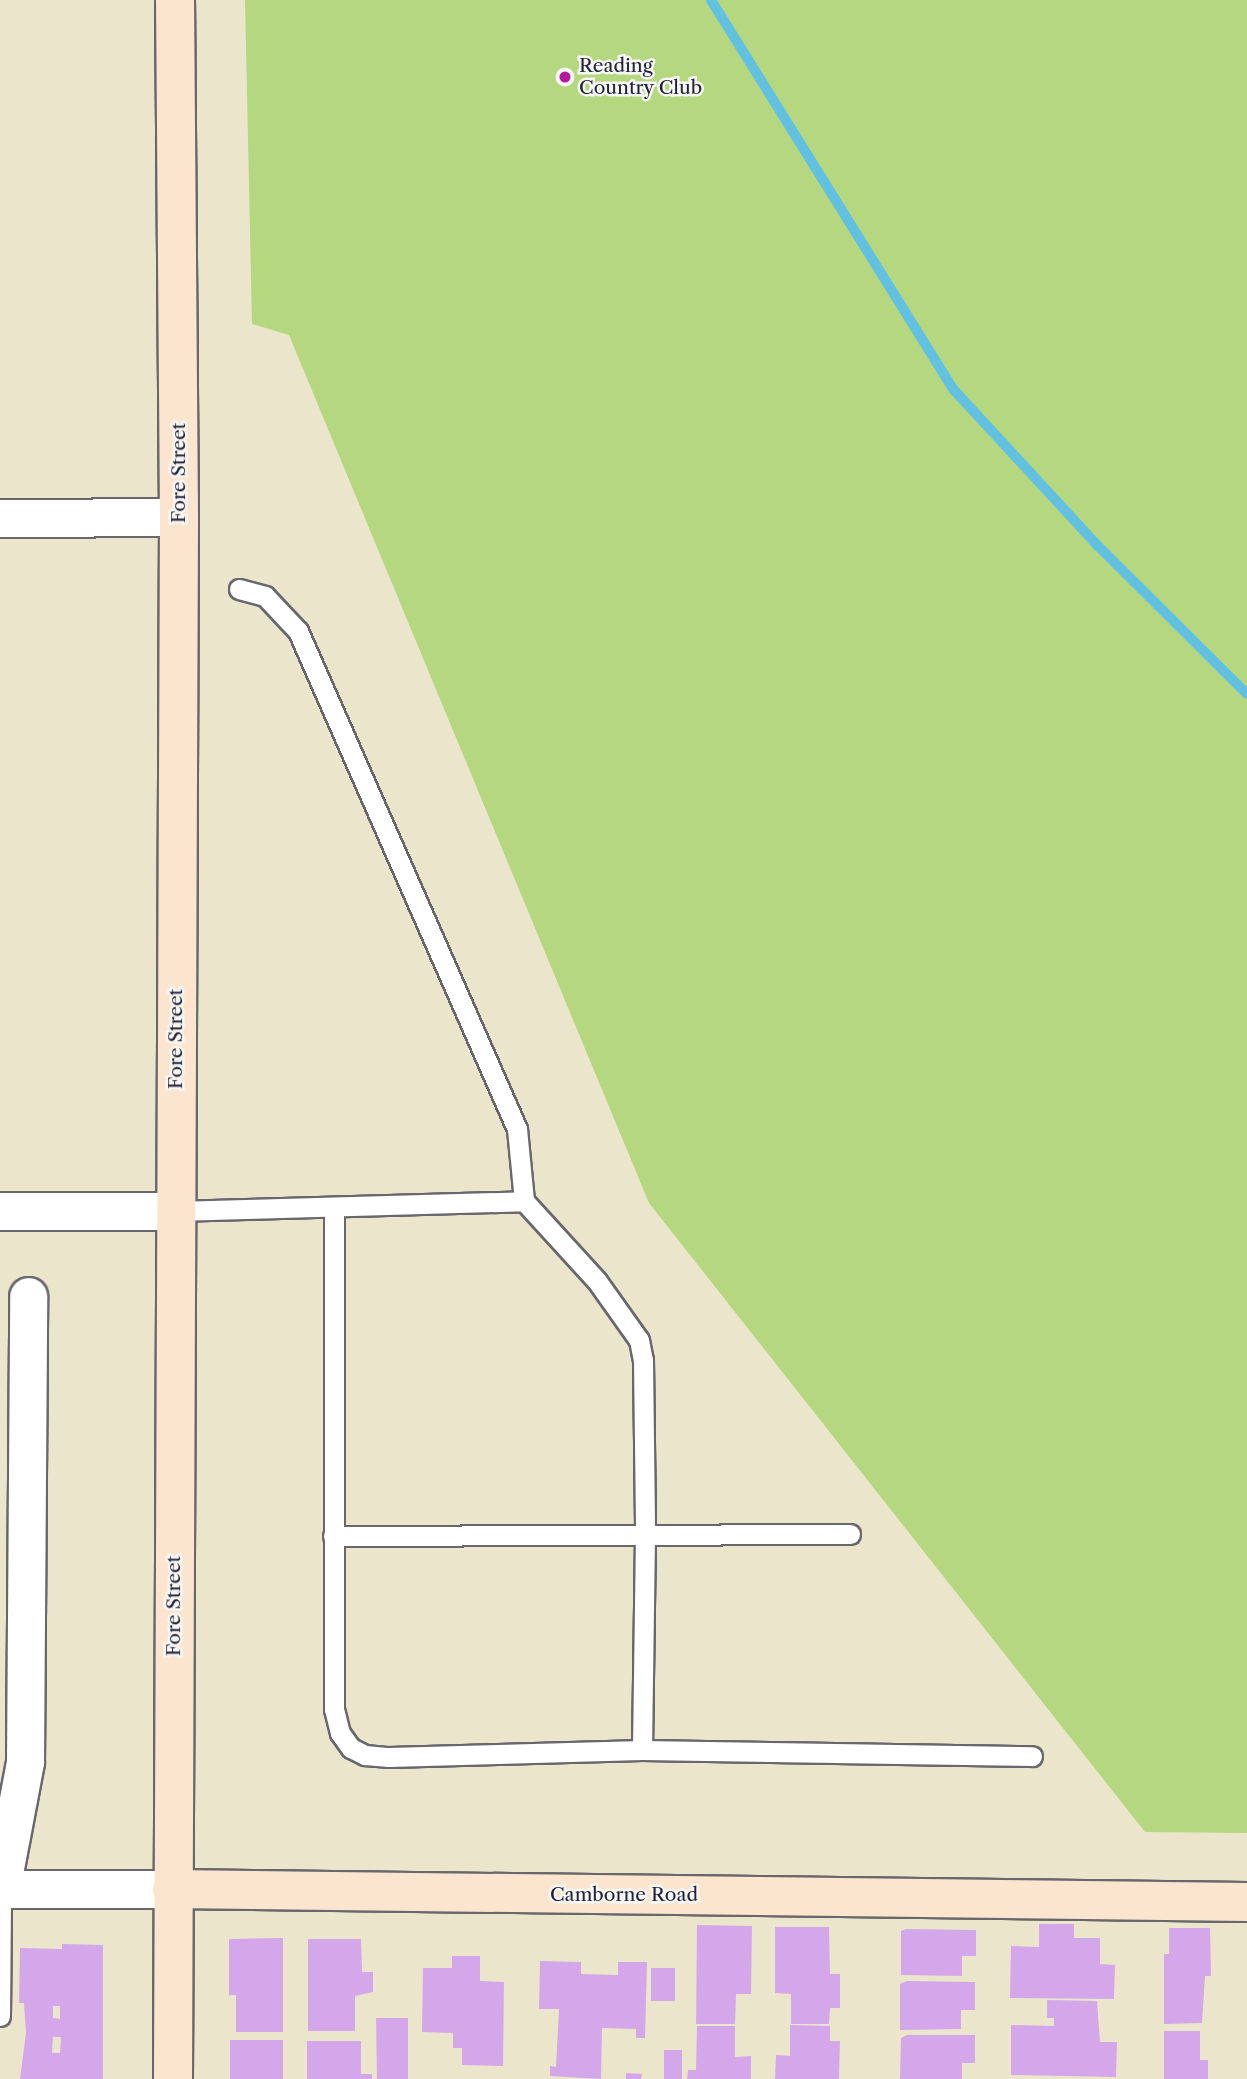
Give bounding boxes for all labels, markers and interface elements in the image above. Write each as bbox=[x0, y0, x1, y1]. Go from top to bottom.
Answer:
place label: Reading Country Club bbox=[579, 55, 703, 99]
marker: Reading Country Club bbox=[557, 69, 573, 85]
street label: Fore Street bbox=[168, 423, 190, 523]
street label: Fore Street bbox=[165, 989, 187, 1089]
street label: Fore Street bbox=[163, 1556, 185, 1656]
street label: Camborne Road bbox=[550, 1884, 698, 1906]

